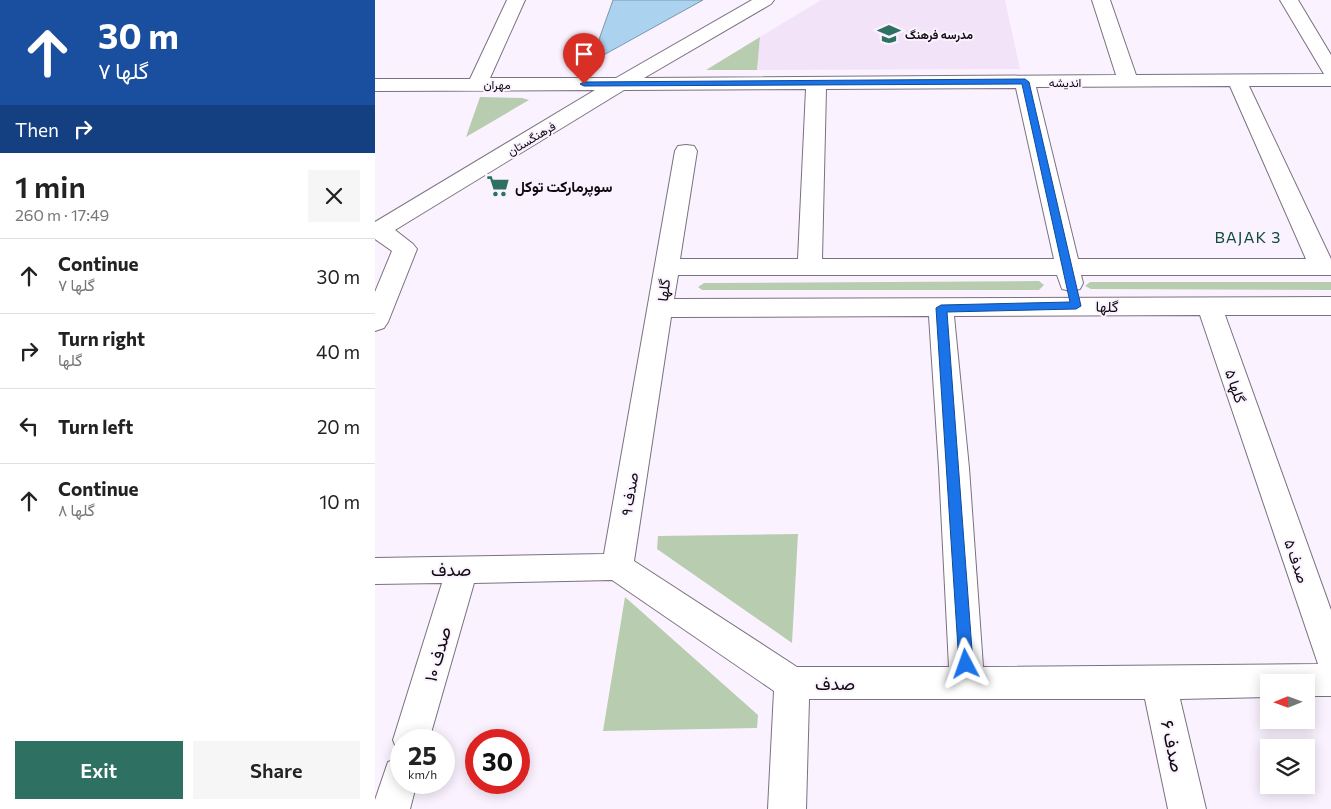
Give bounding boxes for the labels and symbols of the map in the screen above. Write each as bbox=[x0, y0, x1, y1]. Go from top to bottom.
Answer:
school or university icon: مدرسه فرهنگ bbox=[876, 21, 902, 47]
place label: مدرسه فرهنگ bbox=[905, 27, 974, 43]
pin bbox=[563, 33, 605, 84]
street label: اندیشه bbox=[1049, 75, 1081, 90]
street label: مهران bbox=[483, 77, 511, 93]
street label: فرهنگستان bbox=[504, 118, 559, 160]
supermarket icon: سوپرمارکت توکل bbox=[485, 173, 511, 199]
place label: سوپرمارکت توکل bbox=[515, 177, 612, 197]
district label: BAJAK 3 bbox=[1215, 227, 1281, 246]
street label: گلها bbox=[653, 277, 674, 302]
street label: گلها bbox=[1095, 297, 1119, 316]
street label: گلها ۵ bbox=[1221, 367, 1250, 406]
street label: صدف ۹ bbox=[617, 471, 641, 517]
street label: صدف ۵ bbox=[1281, 537, 1313, 585]
street label: صدف bbox=[431, 558, 471, 580]
street label: صدف ۱۰ bbox=[419, 624, 455, 684]
position arrow bbox=[939, 637, 991, 689]
street label: صدف bbox=[815, 672, 855, 694]
north arrow bbox=[1260, 674, 1315, 729]
street label: صدف ۶ bbox=[1157, 718, 1189, 774]
speed limit sign: 30 bbox=[465, 729, 530, 794]

